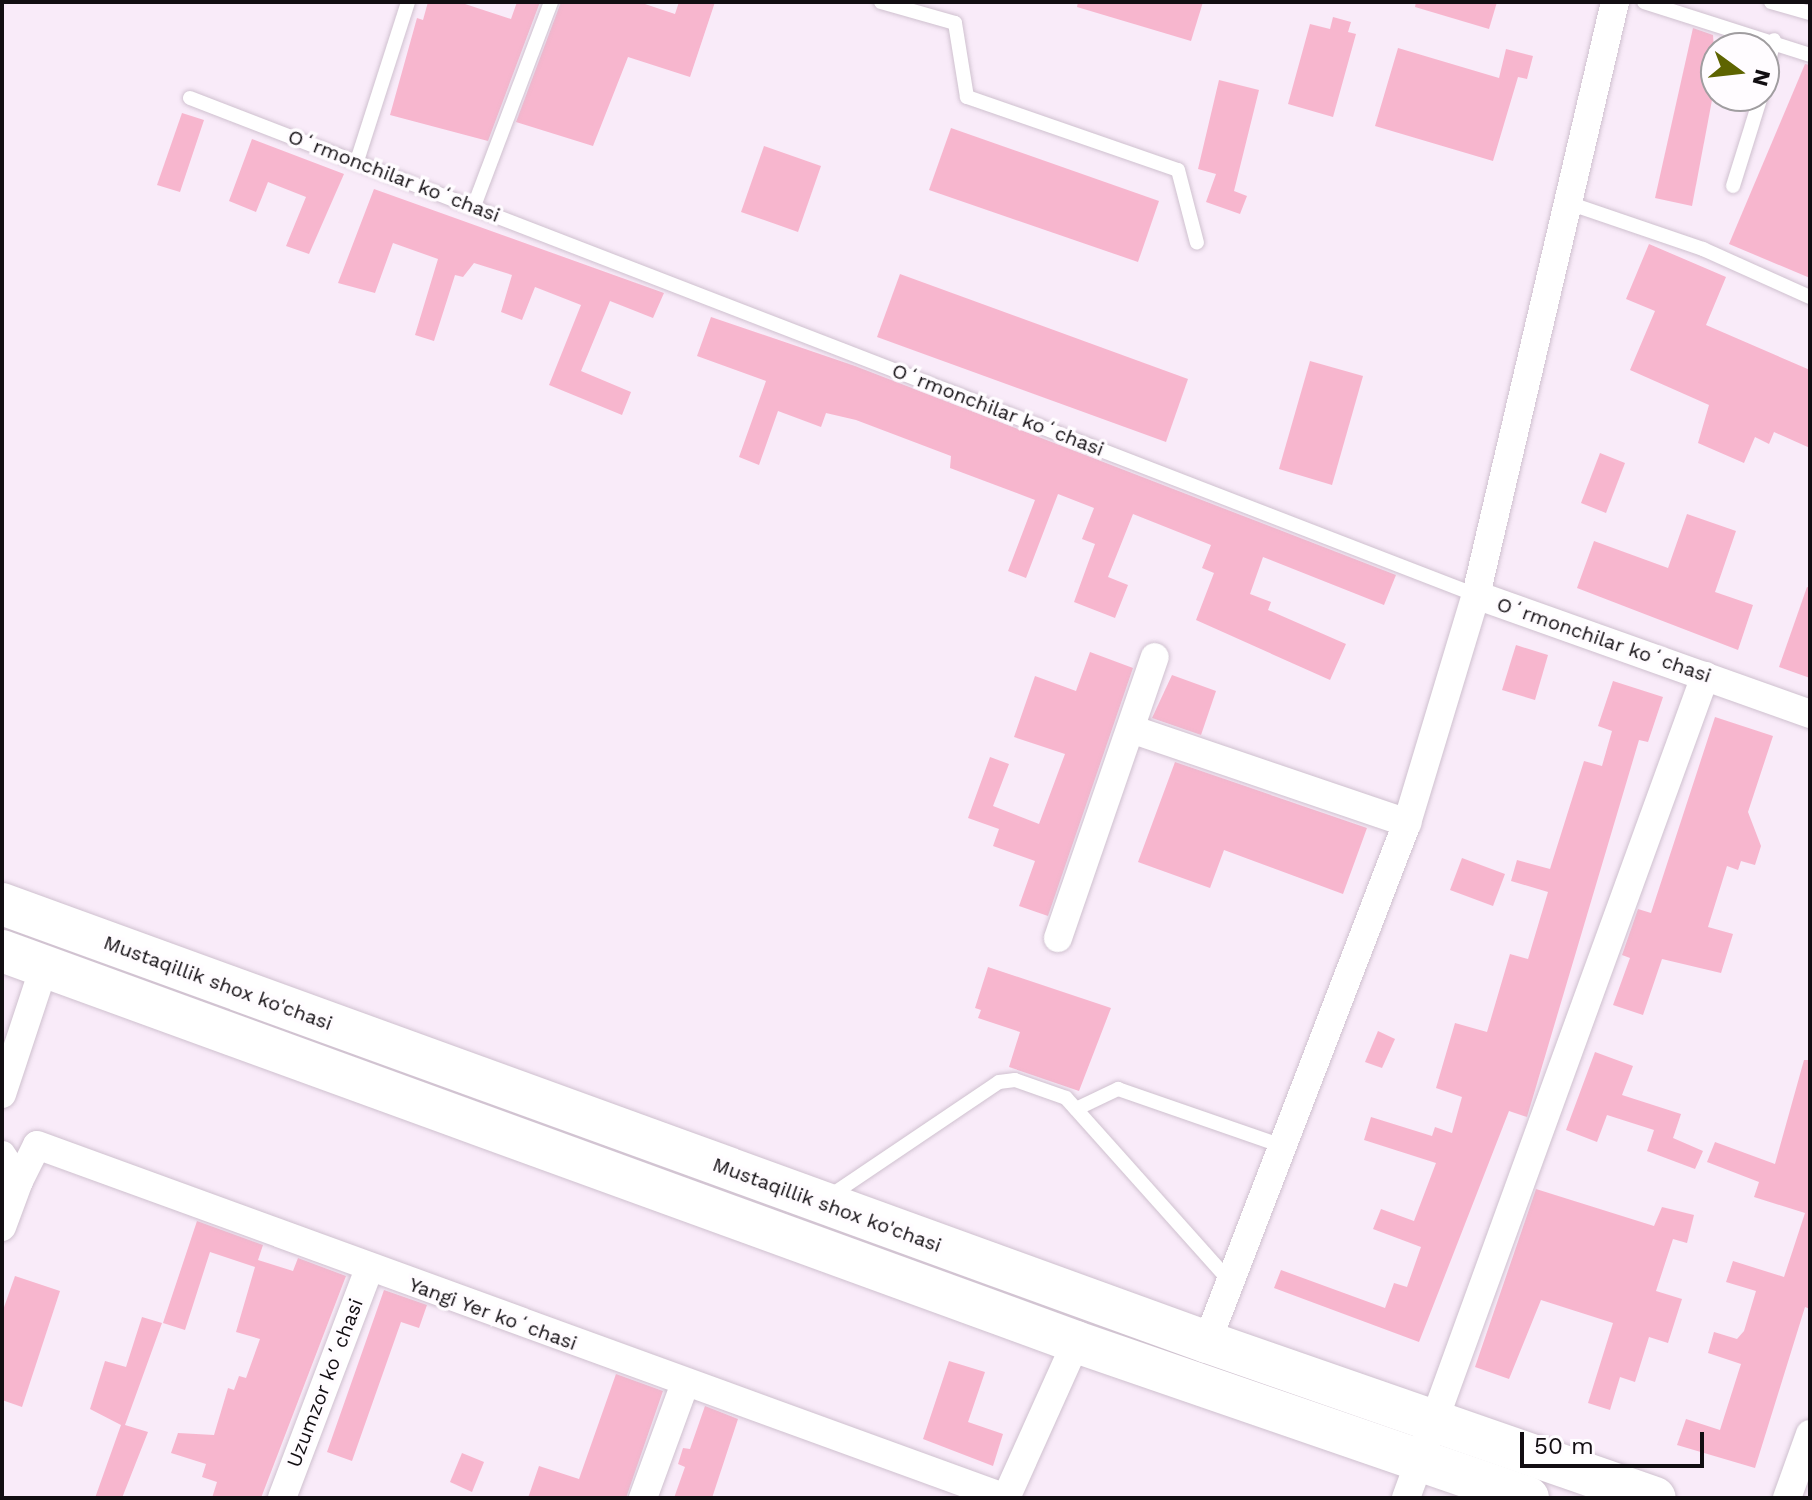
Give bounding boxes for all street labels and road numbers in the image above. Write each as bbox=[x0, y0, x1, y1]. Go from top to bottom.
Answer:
street label: Oʻrmonchilar koʻchasi bbox=[284, 124, 504, 228]
street label: Oʻrmonchilar koʻchasi bbox=[888, 358, 1108, 462]
street label: Oʻrmonchilar koʻchasi bbox=[1493, 592, 1715, 688]
street label: Mustaqillik shox ko'chasi bbox=[100, 930, 336, 1036]
street label: Mustaqillik shox ko'chasi bbox=[709, 1152, 945, 1258]
street label: Yangi Yer koʻchasi bbox=[405, 1272, 581, 1356]
street label: Uzumzor koʻchasi bbox=[282, 1295, 368, 1471]

